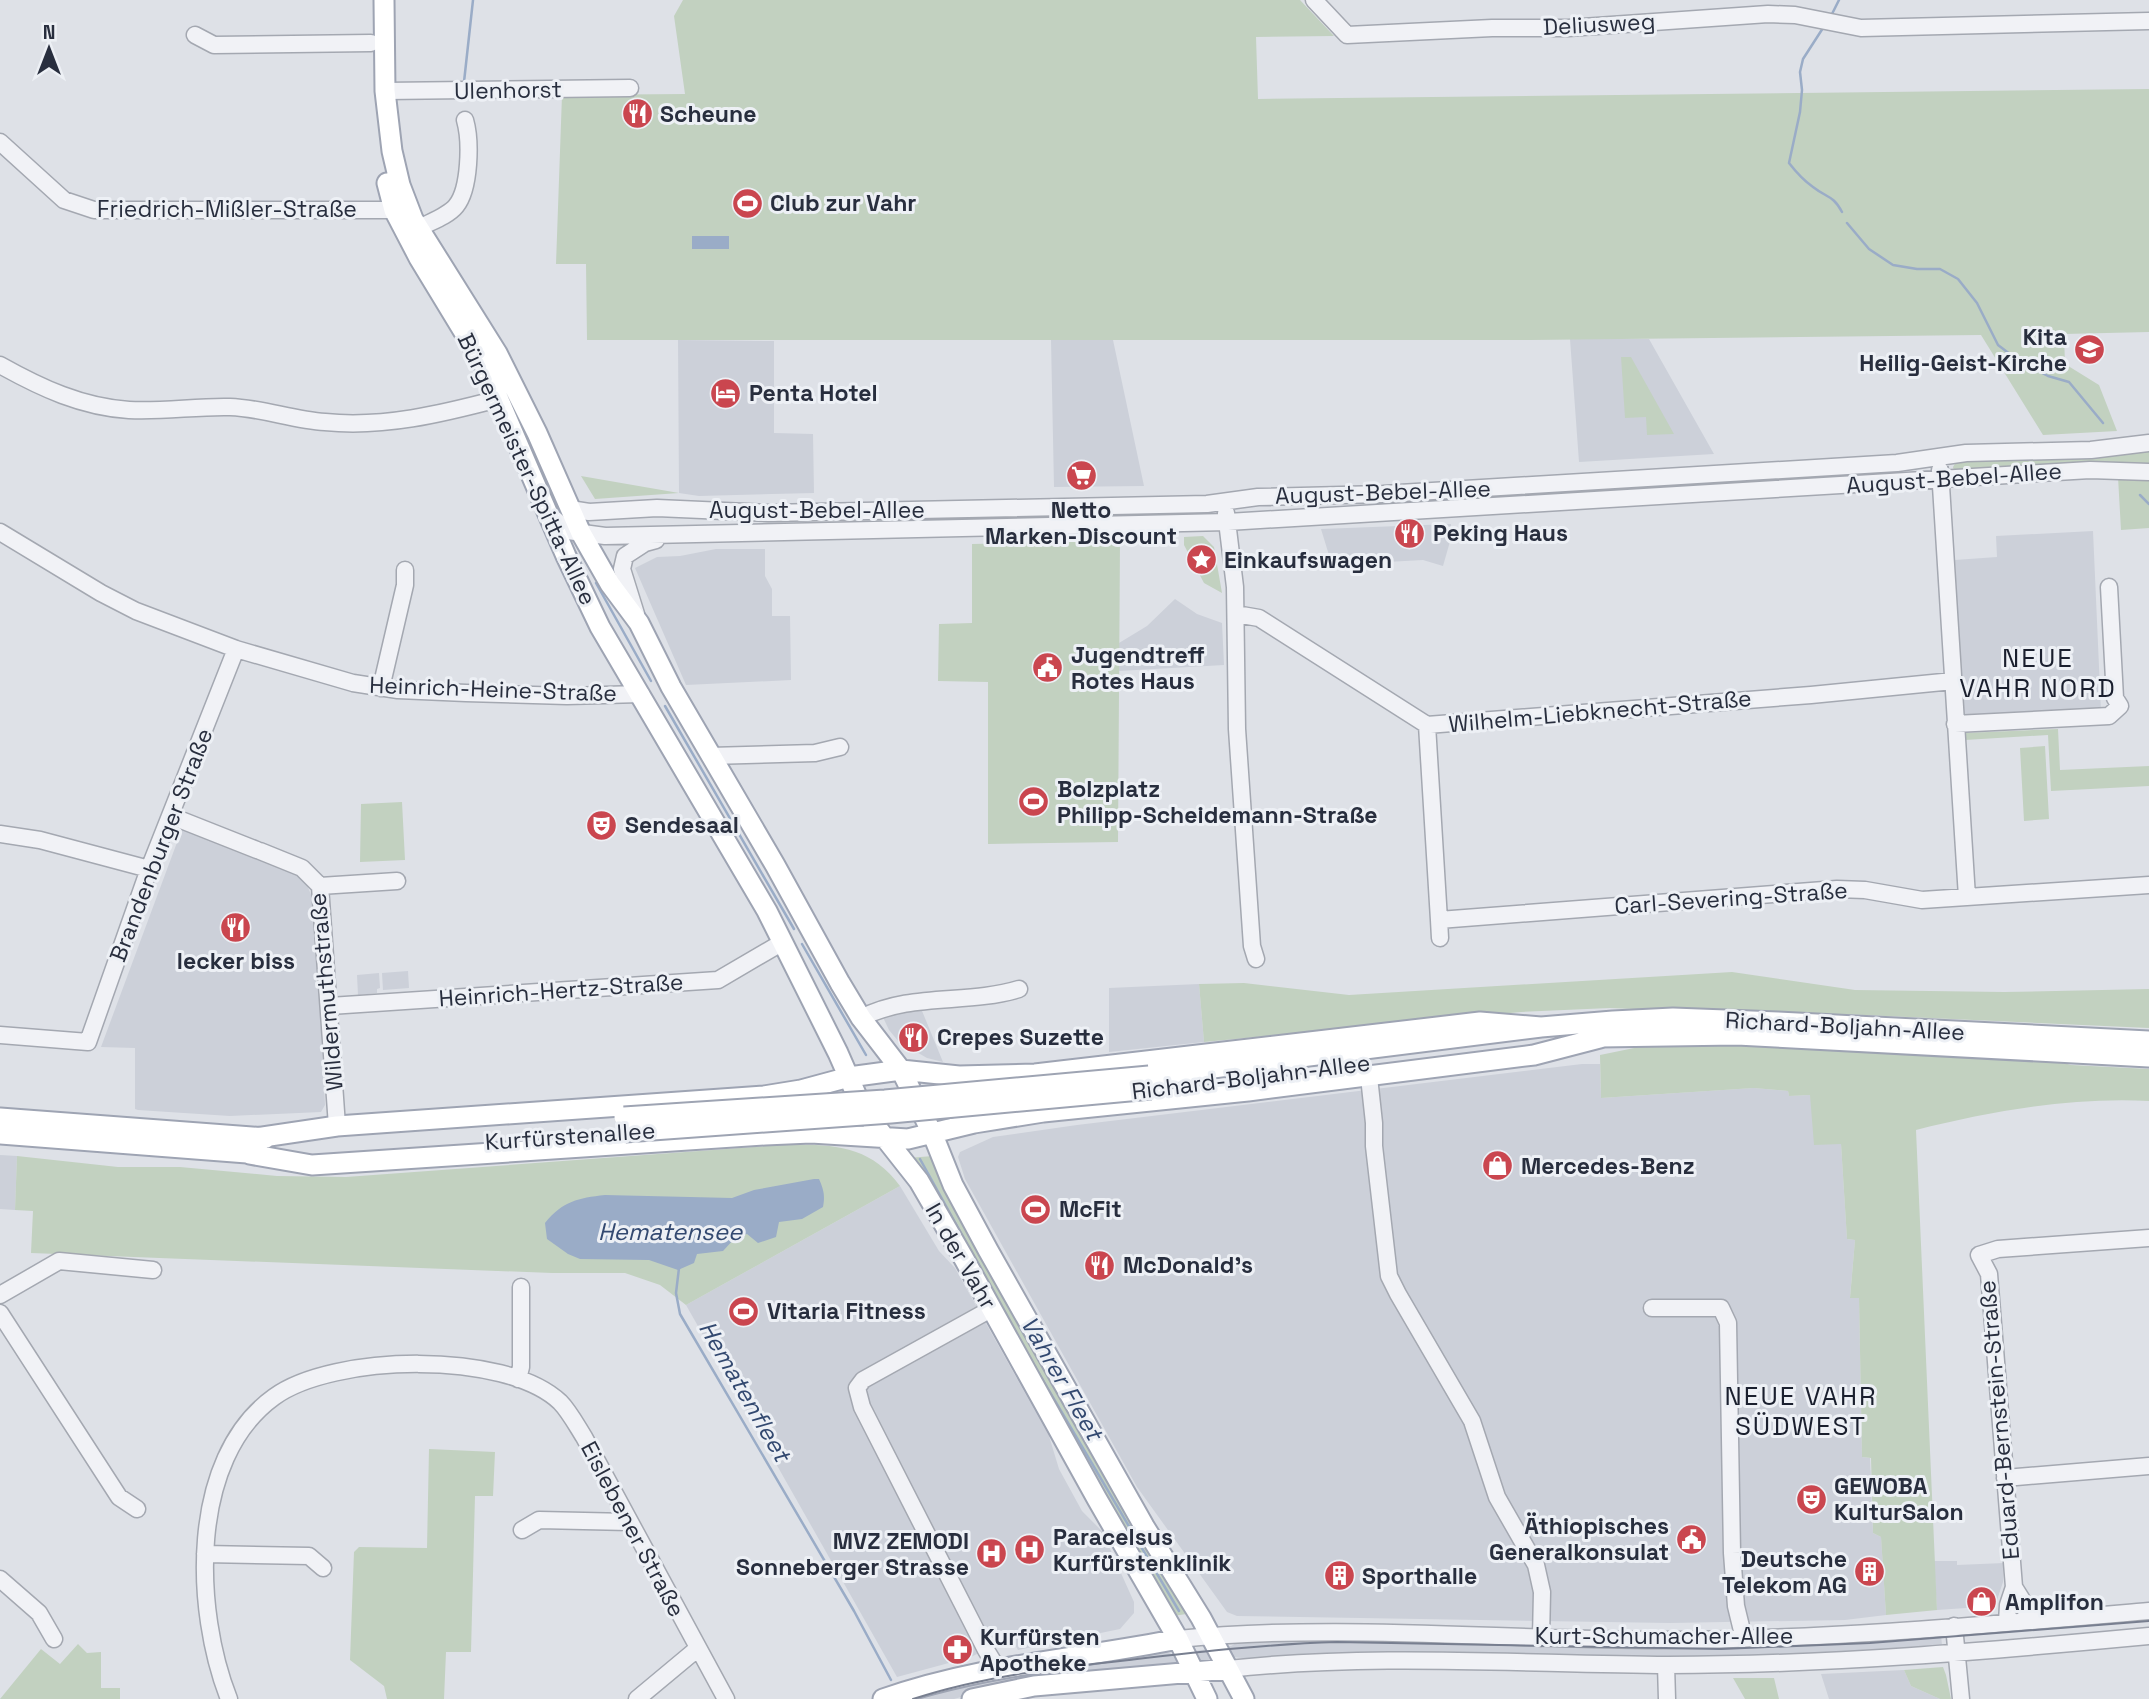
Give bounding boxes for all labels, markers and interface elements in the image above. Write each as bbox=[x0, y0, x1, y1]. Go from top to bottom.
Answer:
street label: Deliusweg bbox=[1542, 6, 1656, 42]
north arrow bbox=[14, 14, 84, 84]
text: N bbox=[43, 20, 55, 45]
street label: Ulenhorst bbox=[454, 74, 562, 106]
restaurant icon: Scheune bbox=[620, 97, 654, 131]
place label: Scheune bbox=[660, 99, 756, 129]
sports icon: Club zur Vahr bbox=[730, 186, 764, 220]
place label: Club zur Vahr bbox=[770, 188, 916, 218]
street label: Friedrich-Mißler-Straße bbox=[97, 194, 357, 224]
place label: Kita Heilig-Geist-Kirche bbox=[1859, 322, 2067, 378]
street label: Bürgermeister-Spitta-Allee bbox=[451, 328, 603, 610]
school or university icon: Kita Heilig-Geist-Kirche bbox=[2073, 333, 2107, 367]
hotel icon: Penta Hotel bbox=[709, 376, 743, 410]
place label: Penta Hotel bbox=[749, 378, 878, 408]
street label: August-Bebel-Allee bbox=[1845, 456, 2063, 500]
supermarket icon: Netto Marken-Discount bbox=[1064, 459, 1098, 493]
street label: August-Bebel-Allee bbox=[1275, 473, 1491, 511]
street label: August-Bebel-Allee bbox=[709, 495, 925, 525]
place label: Netto Marken-Discount bbox=[985, 495, 1177, 551]
restaurant icon: Peking Haus bbox=[1393, 516, 1427, 550]
place label: Peking Haus bbox=[1433, 518, 1568, 548]
place icon: Einkaufswagen bbox=[1184, 543, 1218, 577]
place label: Einkaufswagen bbox=[1224, 545, 1392, 575]
place label: Jugendtreff Rotes Haus bbox=[1071, 640, 1205, 696]
district label: NEUE VAHR NORD bbox=[1959, 641, 2117, 705]
public building icon: Jugendtreff Rotes Haus bbox=[1031, 651, 1065, 685]
street label: Heinrich-Heine-Straße bbox=[369, 670, 617, 708]
street label: Wilhelm-Liebknecht-Straße bbox=[1447, 683, 1753, 739]
street label: Brandenburger Straße bbox=[103, 724, 219, 966]
place label: Bolzplatz Philipp-Scheidemann-Straße bbox=[1057, 774, 1378, 830]
sports icon: Bolzplatz Philipp-Scheidemann-Straße bbox=[1017, 785, 1051, 819]
theatre icon: Sendesaal bbox=[585, 808, 619, 842]
place label: Sendesaal bbox=[625, 810, 739, 840]
street label: Carl-Severing-Straße bbox=[1614, 875, 1848, 921]
street label: Wildermuthstraße bbox=[302, 892, 350, 1092]
restaurant icon: lecker biss bbox=[219, 910, 253, 944]
place label: lecker biss bbox=[177, 946, 295, 976]
street label: Heinrich-Hertz-Straße bbox=[438, 966, 684, 1014]
street label: Richard-Boljahn-Allee bbox=[1724, 1005, 1966, 1047]
restaurant icon: Crepes Suzette bbox=[897, 1020, 931, 1054]
place label: Crepes Suzette bbox=[937, 1022, 1104, 1052]
street label: Richard-Boljahn-Allee bbox=[1130, 1047, 1372, 1107]
street label: Kurfürstenallee bbox=[484, 1115, 656, 1157]
shop icon: Mercedes-Benz bbox=[1481, 1149, 1515, 1183]
place label: Mercedes-Benz bbox=[1521, 1151, 1695, 1181]
sports icon: McFit bbox=[1019, 1192, 1053, 1226]
place label: McFit bbox=[1059, 1194, 1122, 1224]
street label: In der Vahr bbox=[919, 1198, 1003, 1314]
water label: Hematensee bbox=[598, 1216, 743, 1247]
restaurant icon: McDonald's bbox=[1083, 1248, 1117, 1282]
place label: McDonald's bbox=[1123, 1250, 1253, 1280]
street label: Eduard-Bernstein-Straße bbox=[1972, 1279, 2026, 1561]
sports icon: Vitaria Fitness bbox=[727, 1294, 761, 1328]
place label: Vitaria Fitness bbox=[767, 1296, 926, 1326]
water label: Vahrer Fleet bbox=[1014, 1310, 1111, 1447]
water label: Hematenfleet bbox=[692, 1315, 799, 1469]
district label: NEUE VAHR SÜDWEST bbox=[1725, 1379, 1877, 1443]
street label: Eislebener Straße bbox=[574, 1436, 692, 1622]
place label: GEWOBA KulturSalon bbox=[1834, 1471, 1964, 1527]
theatre icon: GEWOBA KulturSalon bbox=[1794, 1482, 1828, 1516]
place label: Äthiopisches Generalkonsulat bbox=[1489, 1511, 1669, 1567]
place label: Paracelsus Kurfürstenklinik bbox=[1053, 1522, 1231, 1578]
public building icon: Äthiopisches Generalkonsulat bbox=[1675, 1522, 1709, 1556]
place label: MVZ ZEMODI Sonneberger Strasse bbox=[736, 1526, 969, 1582]
hospital icon: Paracelsus Kurfürstenklinik bbox=[1013, 1533, 1047, 1567]
hospital icon: MVZ ZEMODI Sonneberger Strasse bbox=[975, 1537, 1009, 1571]
place label: Deutsche Telekom AG bbox=[1722, 1544, 1847, 1600]
building icon: Deutsche Telekom AG bbox=[1853, 1555, 1887, 1589]
building icon: Sporthalle bbox=[1322, 1559, 1356, 1593]
place label: Sporthalle bbox=[1362, 1561, 1477, 1591]
shop icon: Amplifon bbox=[1965, 1585, 1999, 1619]
place label: Amplifon bbox=[2005, 1587, 2104, 1617]
street label: Kurt-Schumacher-Allee bbox=[1535, 1621, 1793, 1651]
place label: Kurfürsten Apotheke bbox=[980, 1622, 1100, 1678]
pharmacy icon: Kurfürsten Apotheke bbox=[940, 1633, 974, 1667]

